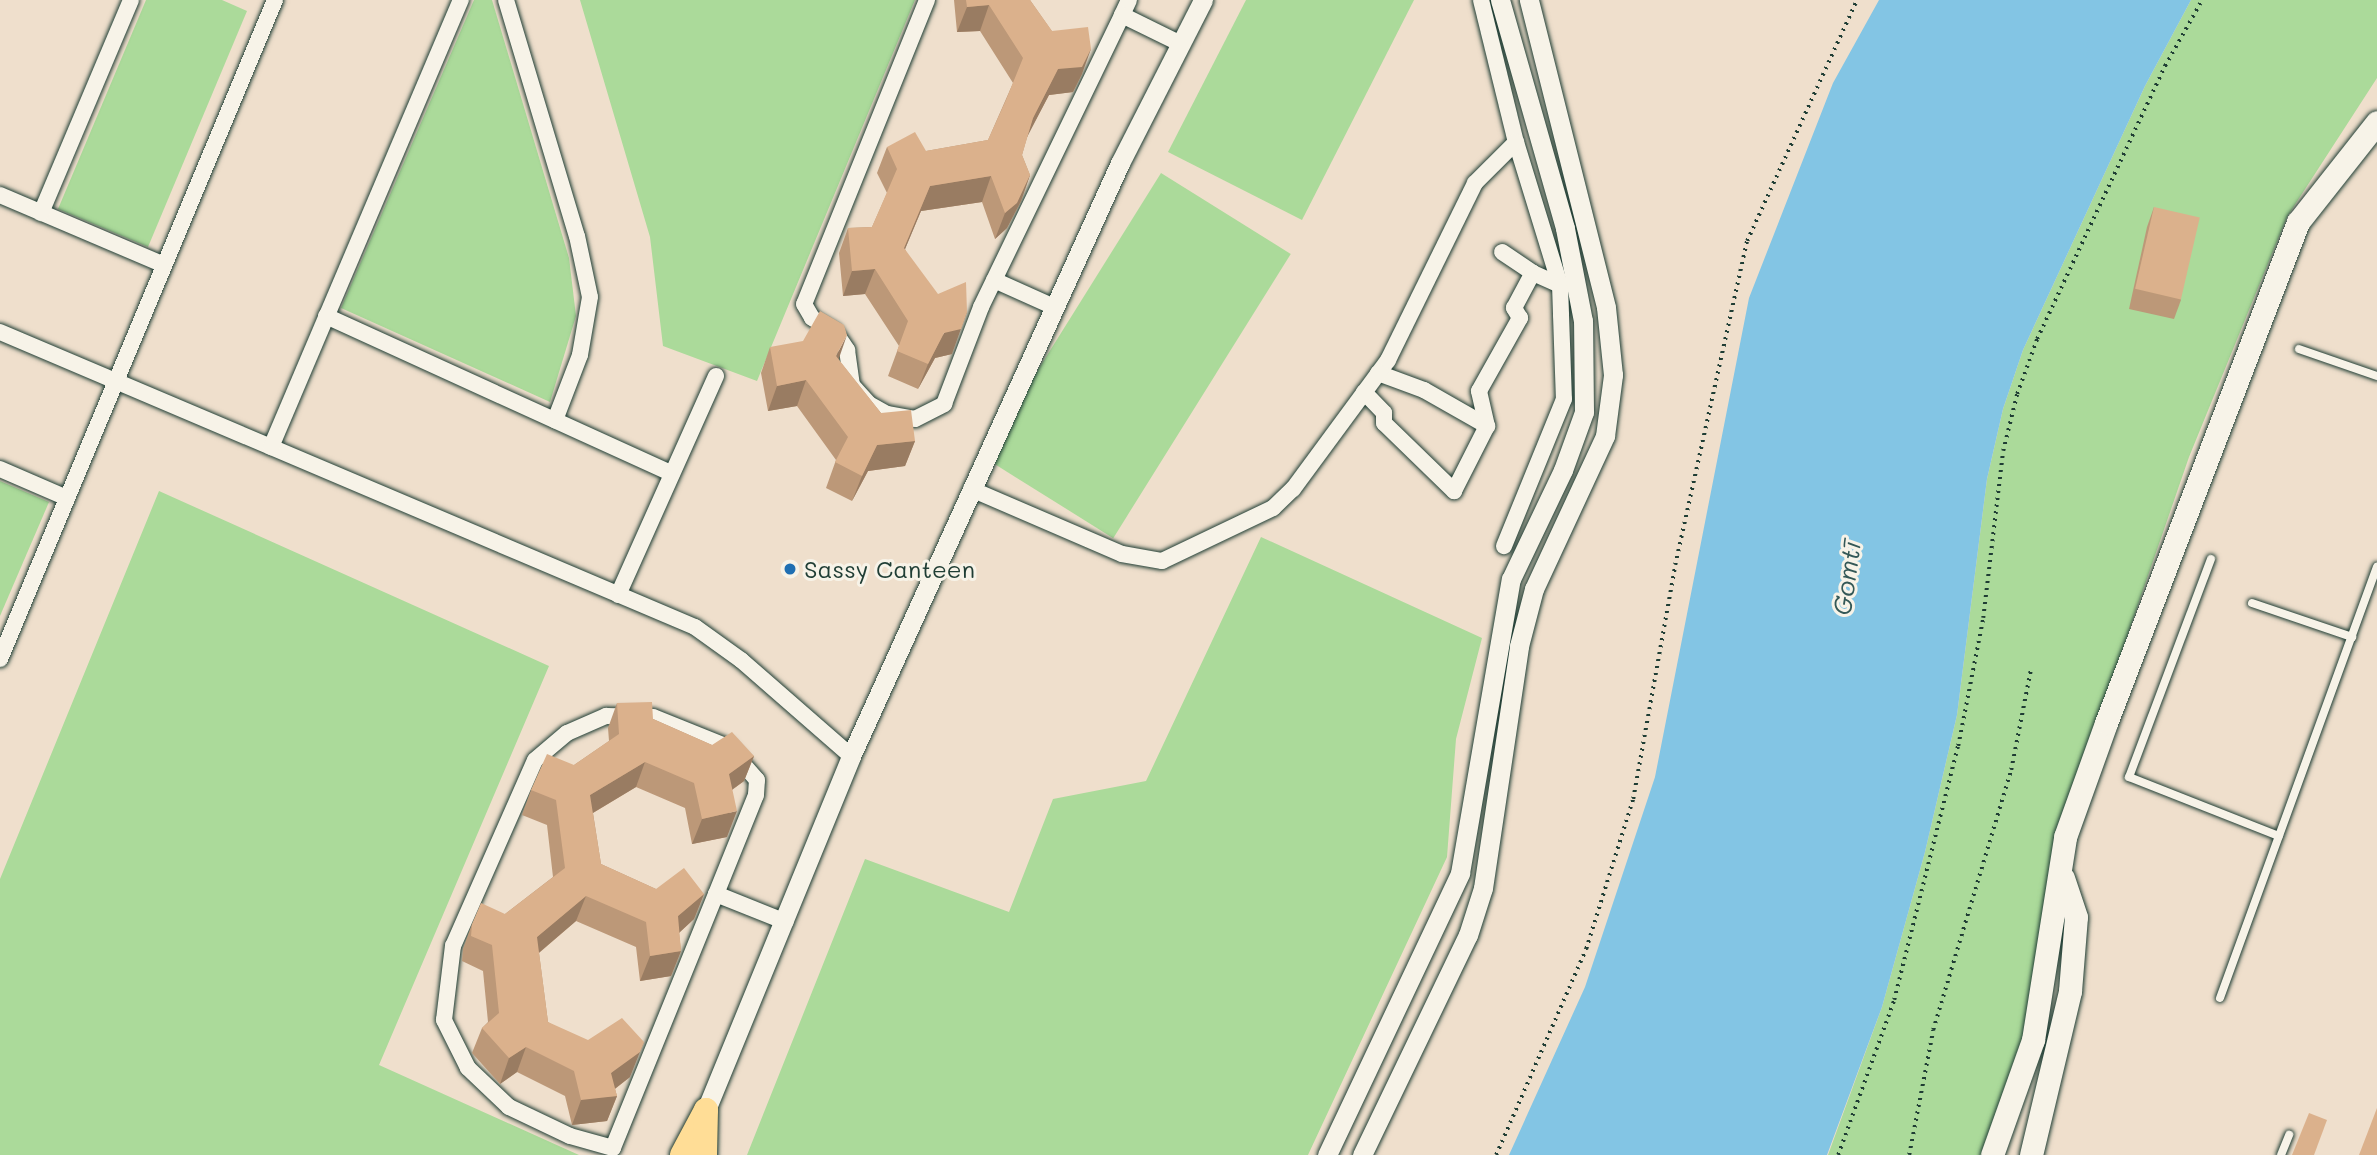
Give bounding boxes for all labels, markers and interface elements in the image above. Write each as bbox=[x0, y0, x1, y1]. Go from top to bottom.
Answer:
water label: Gomtī bbox=[1826, 539, 1868, 617]
place label: Sassy Canteen bbox=[804, 555, 975, 583]
marker: Sassy Canteen bbox=[782, 561, 798, 577]

